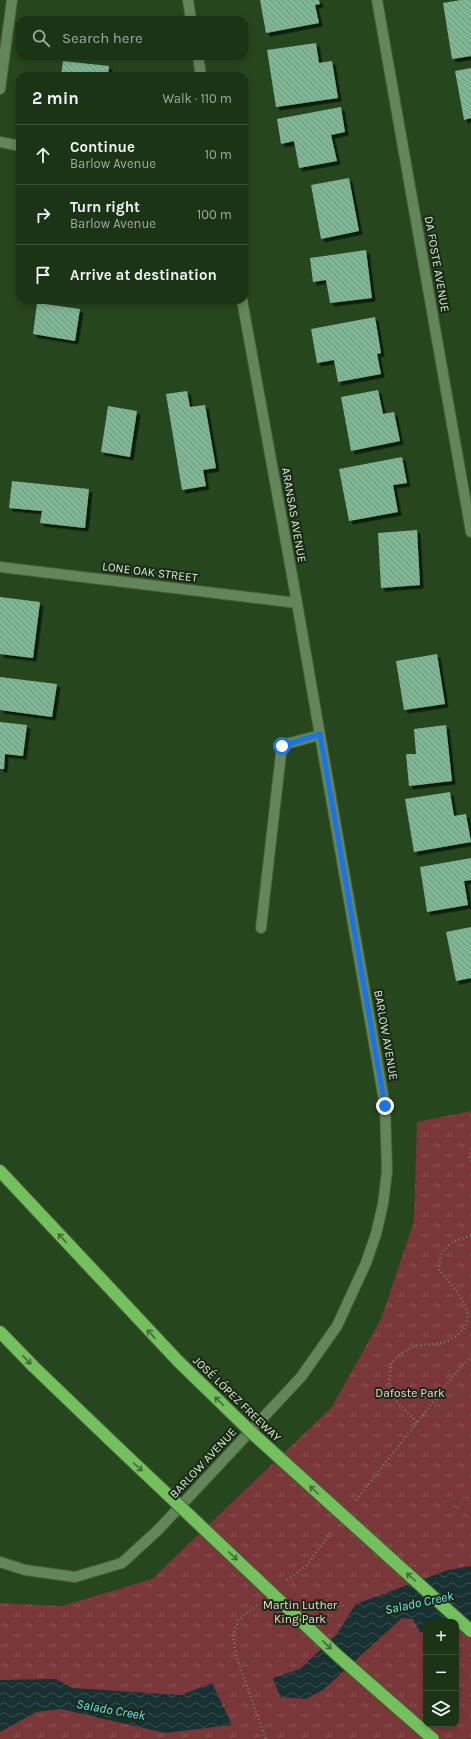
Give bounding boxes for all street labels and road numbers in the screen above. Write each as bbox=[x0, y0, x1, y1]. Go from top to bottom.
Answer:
street label: DA FOSTE AVENUE bbox=[422, 215, 452, 313]
street label: ARANSAS AVENUE bbox=[279, 466, 309, 564]
street label: LONE OAK STREET bbox=[101, 559, 199, 585]
street label: BARLOW AVENUE bbox=[371, 989, 401, 1081]
street label: JOSÉ LÓPEZ FREEWAY bbox=[190, 1353, 285, 1445]
street label: BARLOW AVENUE bbox=[167, 1425, 239, 1501]

